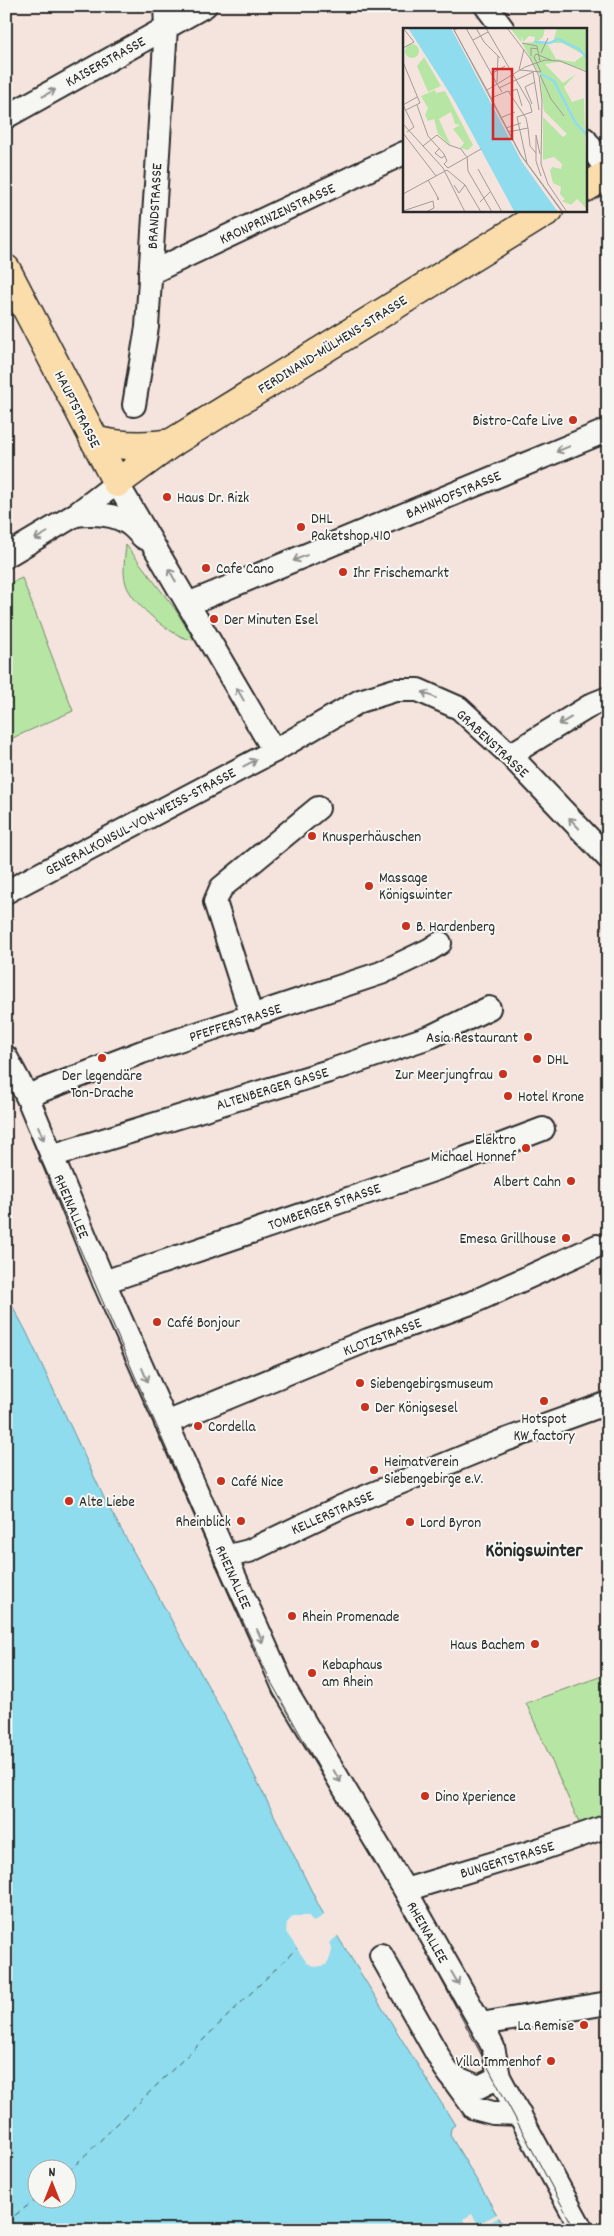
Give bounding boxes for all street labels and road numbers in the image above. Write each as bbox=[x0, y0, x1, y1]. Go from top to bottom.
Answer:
street label: KAISERSTRASSE bbox=[62, 32, 150, 94]
street label: BRANDSTRASSE bbox=[143, 162, 169, 250]
street label: KRONPRINZENSTRASSE bbox=[216, 178, 339, 251]
street label: FERDINAND-MÜLHENS-STRASSE bbox=[254, 291, 412, 401]
street label: HAUPTSTRASSE bbox=[47, 367, 105, 453]
street label: BAHNHOFSTRASSE bbox=[403, 466, 505, 526]
street label: GRABENSTRASSE bbox=[450, 705, 533, 784]
street label: GENERALKONSUL-VON-WEISS-STRASSE bbox=[42, 763, 240, 883]
street label: PFEFFERSTRASSE bbox=[187, 999, 285, 1049]
street label: ALTENBERGER GASSE bbox=[214, 1062, 332, 1117]
street label: RHEINALLEE bbox=[47, 1171, 94, 1243]
street label: TOMBERGER STRASSE bbox=[265, 1178, 384, 1237]
street label: KLOTZSTRASSE bbox=[340, 1313, 425, 1363]
street label: KELLERSTRASSE bbox=[288, 1486, 378, 1542]
street label: RHEINALLEE bbox=[208, 1542, 256, 1613]
street label: BUNGERTSTRASSE bbox=[458, 1836, 558, 1886]
street label: RHEINALLEE bbox=[400, 1898, 453, 1968]

